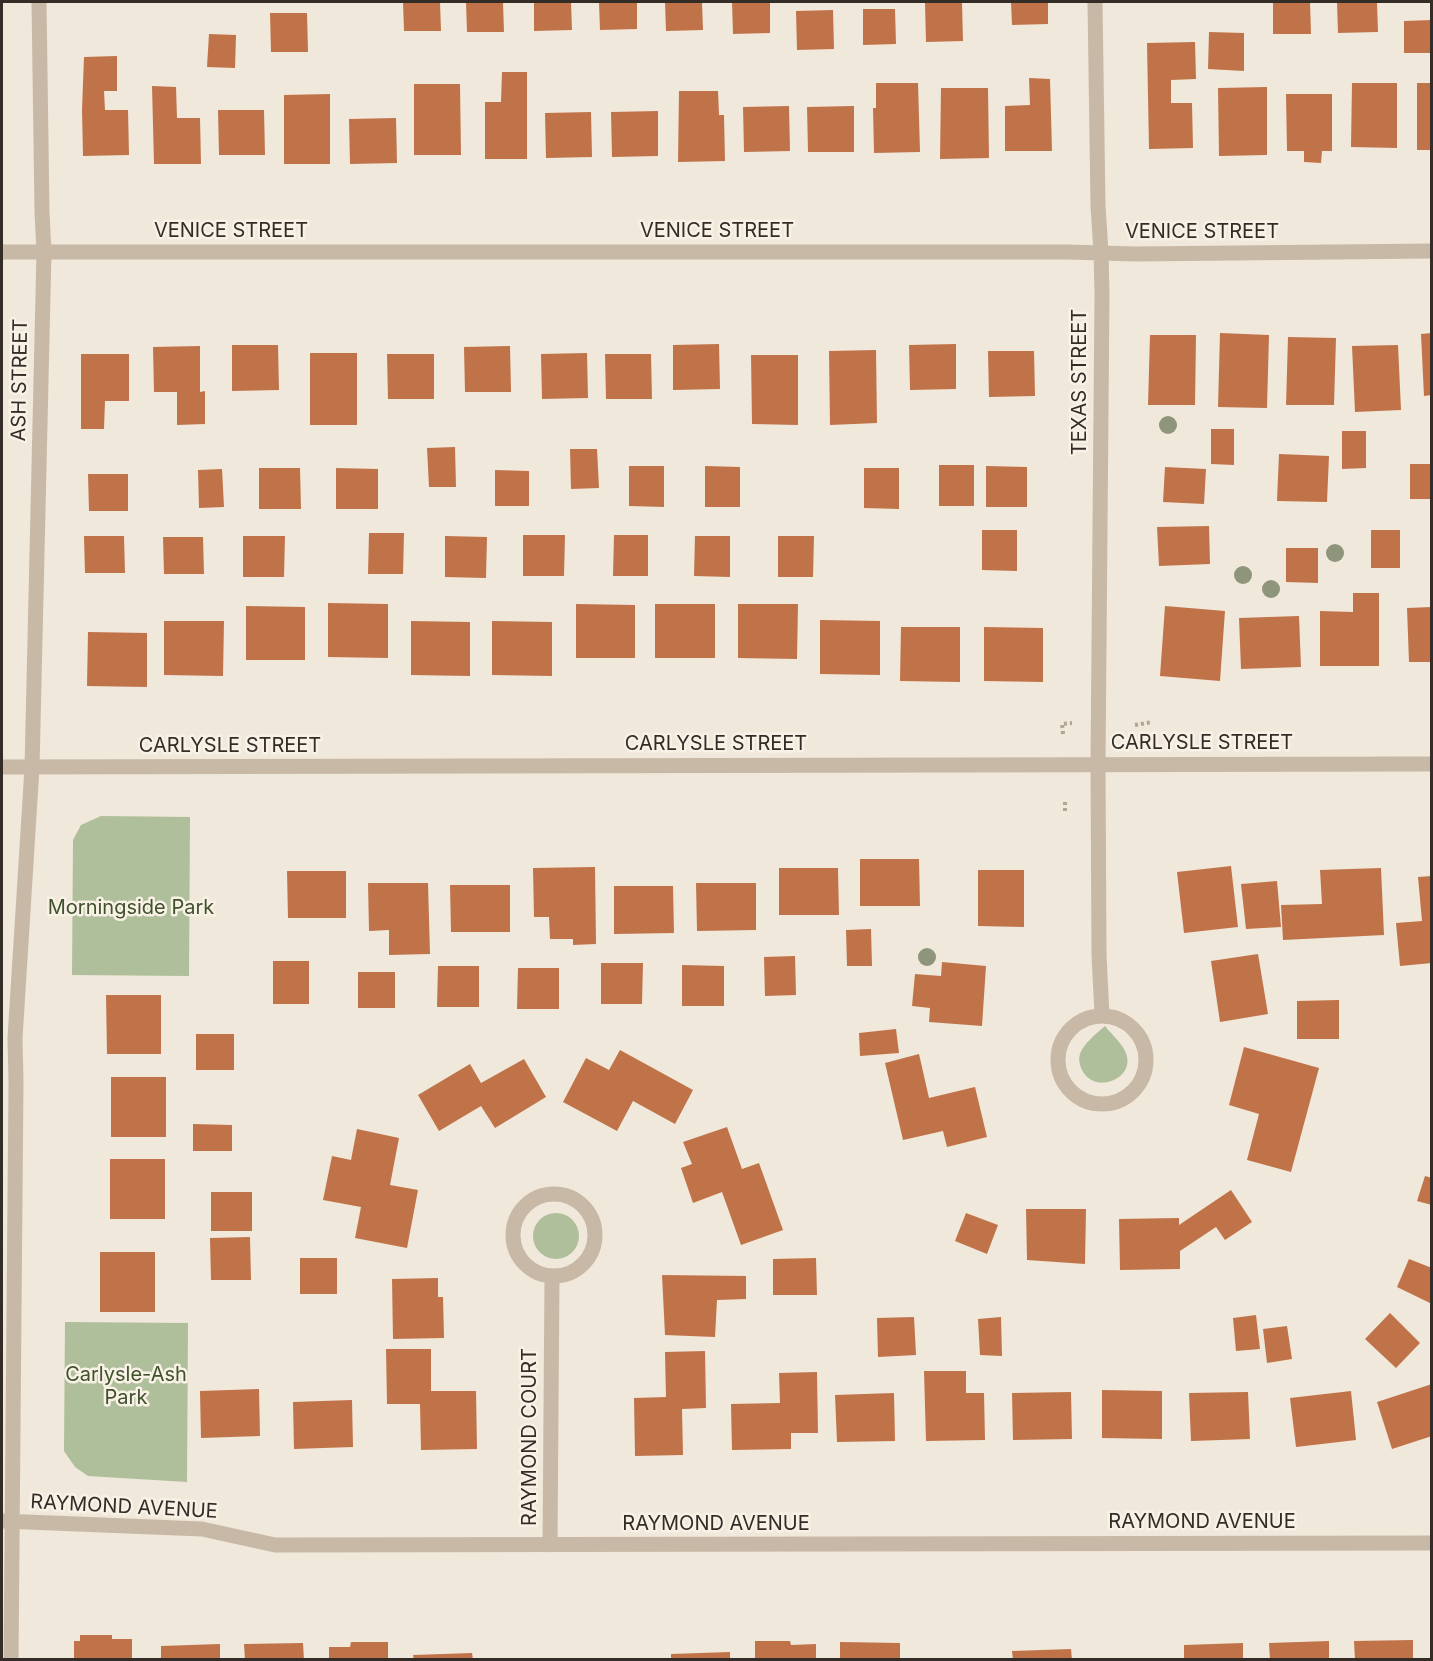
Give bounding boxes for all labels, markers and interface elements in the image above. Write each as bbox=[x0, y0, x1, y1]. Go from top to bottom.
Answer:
street label: VENICE STREET bbox=[154, 219, 308, 243]
street label: VENICE STREET bbox=[640, 219, 794, 243]
street label: VENICE STREET bbox=[1125, 220, 1279, 244]
street label: TEXAS STREET bbox=[1068, 309, 1092, 455]
street label: ASH STREET bbox=[7, 318, 33, 442]
street label: CARLYSLE STREET bbox=[1111, 731, 1293, 755]
street label: CARLYSLE STREET bbox=[625, 732, 807, 756]
street label: CARLYSLE STREET bbox=[139, 734, 321, 758]
park label: Morningside Park bbox=[48, 896, 214, 920]
street label: RAYMOND COURT bbox=[518, 1348, 542, 1526]
park label: Carlysle-Ash Park bbox=[65, 1363, 187, 1410]
street label: RAYMOND AVENUE bbox=[30, 1490, 218, 1524]
street label: RAYMOND AVENUE bbox=[1108, 1510, 1296, 1534]
street label: RAYMOND AVENUE bbox=[622, 1512, 810, 1536]

